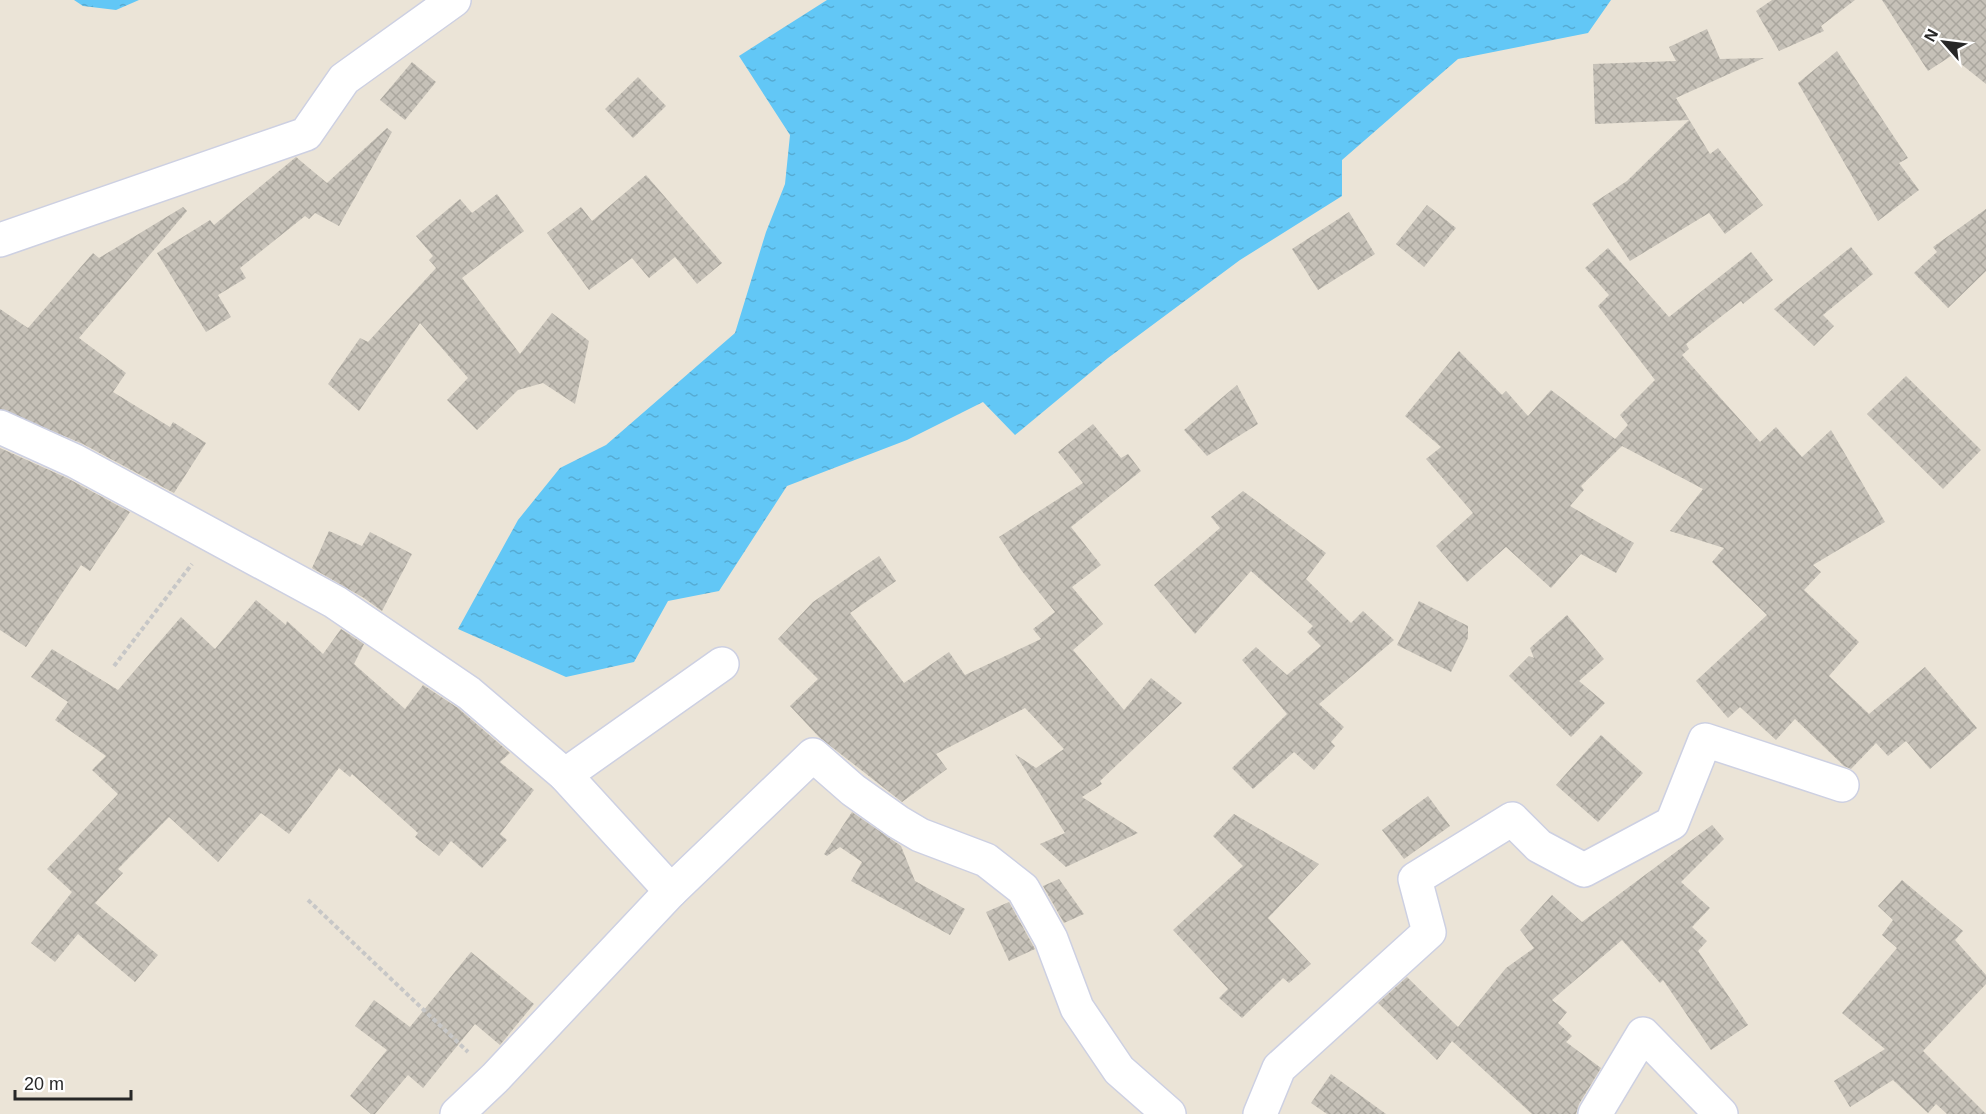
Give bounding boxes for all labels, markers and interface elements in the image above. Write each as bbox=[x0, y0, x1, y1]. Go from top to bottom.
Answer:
north arrow bbox=[1914, 12, 1974, 72]
text: N bbox=[1921, 26, 1941, 44]
scale bar bbox=[15, 1063, 130, 1101]
text: 20 m bbox=[24, 1074, 64, 1094]

